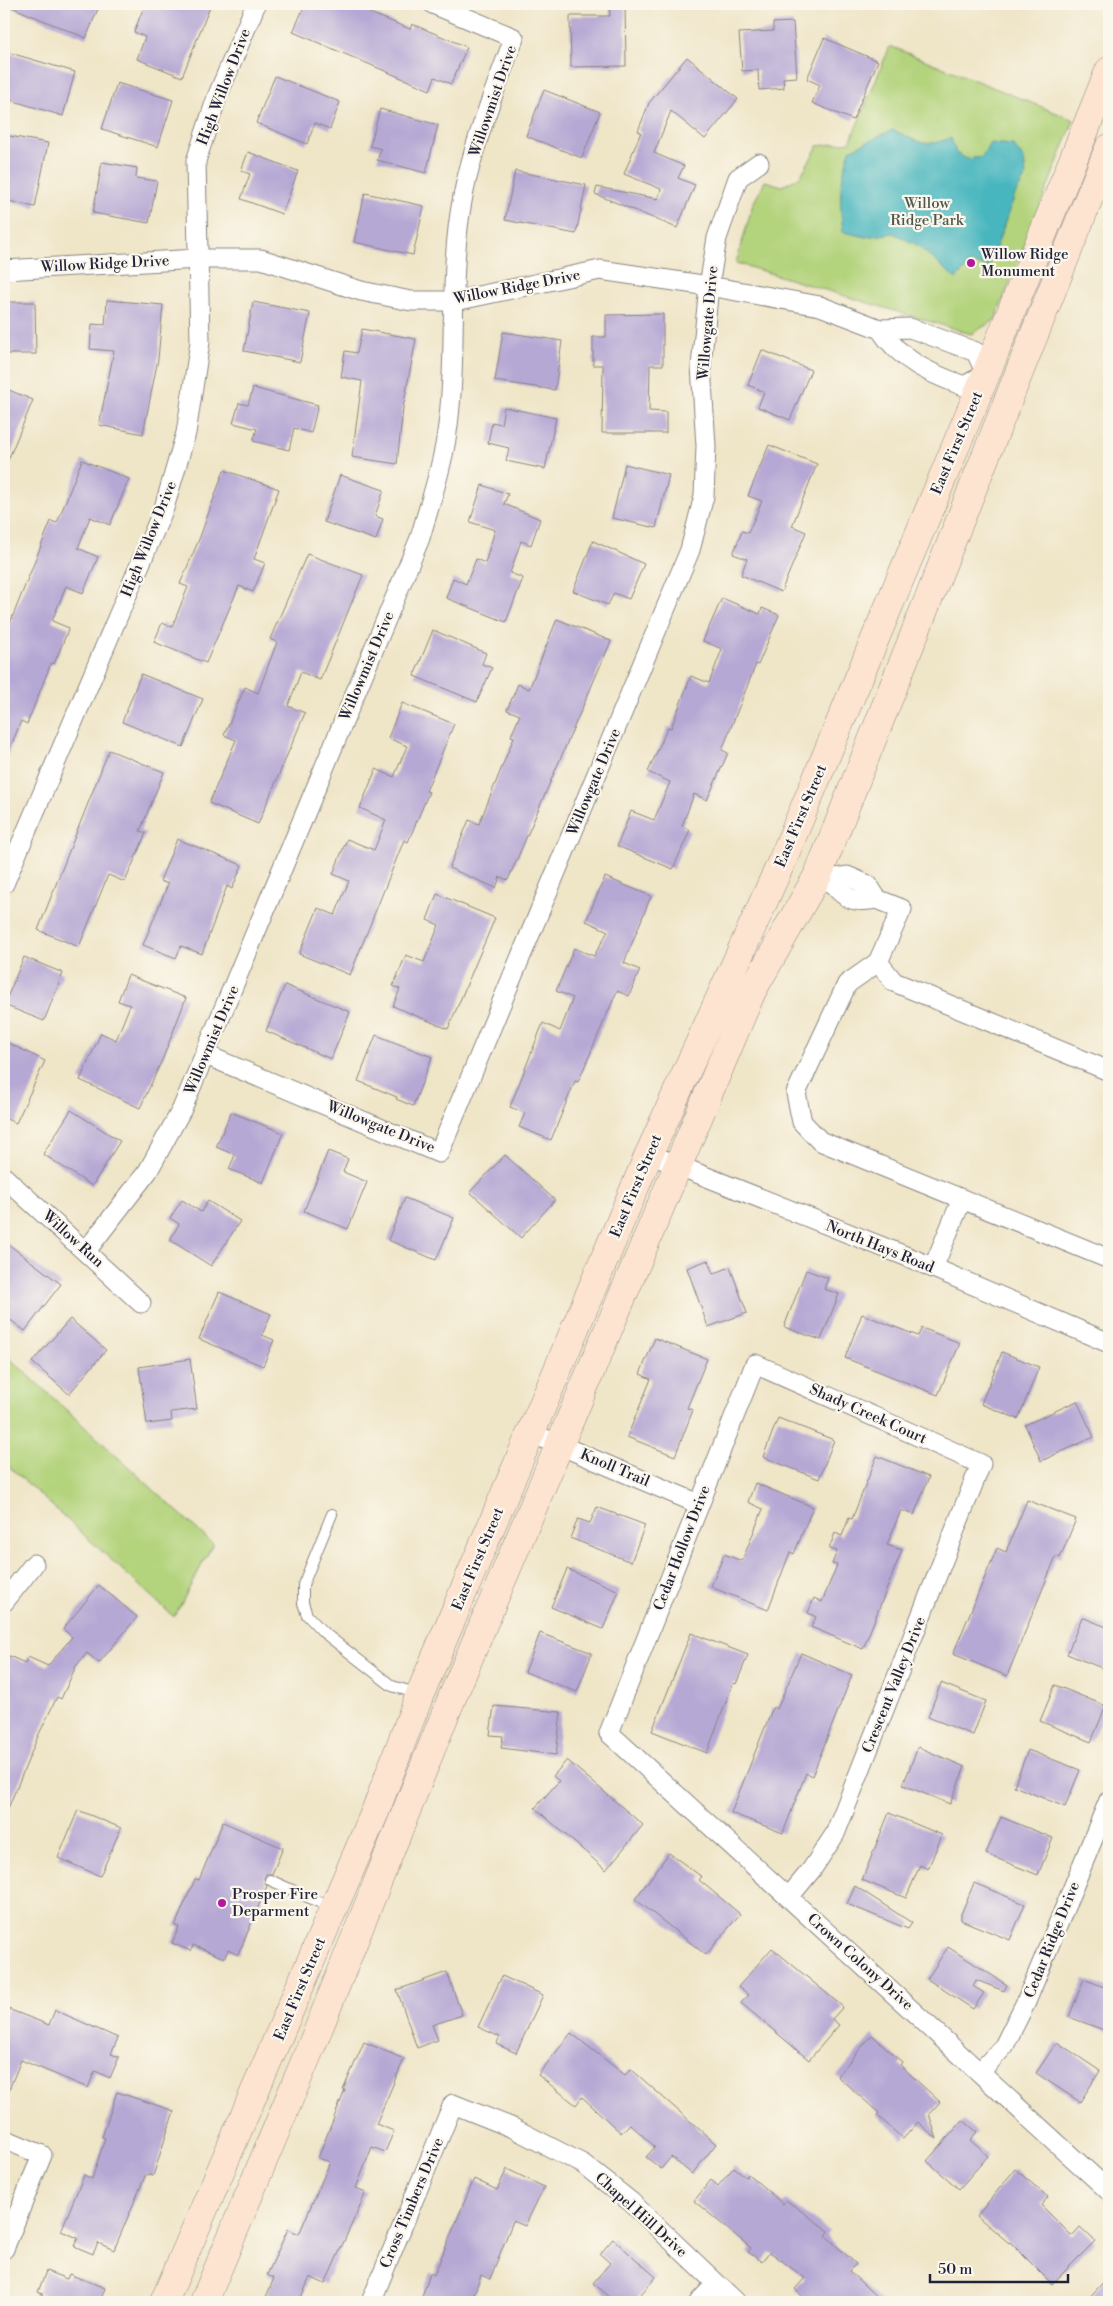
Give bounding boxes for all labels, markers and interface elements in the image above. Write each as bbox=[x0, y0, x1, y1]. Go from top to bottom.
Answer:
street label: High Willow Drive bbox=[193, 26, 255, 148]
street label: Willowmist Drive bbox=[465, 43, 521, 160]
park label: Willow Ridge Park bbox=[890, 194, 965, 230]
place label: Willow Ridge Monument bbox=[980, 245, 1068, 281]
street label: Willow Ridge Drive bbox=[39, 251, 170, 277]
marker: Willow Ridge Monument bbox=[965, 257, 977, 269]
street label: Willow Ridge Drive bbox=[451, 265, 582, 309]
street label: Willowgate Drive bbox=[693, 265, 722, 382]
street label: East First Street bbox=[927, 388, 988, 497]
street label: High Willow Drive bbox=[117, 478, 181, 600]
street label: Willowmist Drive bbox=[335, 609, 399, 724]
street label: Willowgate Drive bbox=[562, 725, 625, 839]
street label: East First Street bbox=[771, 761, 832, 870]
street label: Willowmist Drive bbox=[180, 983, 244, 1098]
street label: Willowgate Drive bbox=[323, 1096, 438, 1157]
street label: East First Street bbox=[606, 1131, 667, 1240]
street label: Willow Run bbox=[38, 1206, 108, 1272]
street label: North Hays Road bbox=[823, 1217, 937, 1278]
street label: Shady Creek Court bbox=[806, 1380, 930, 1449]
street label: Knoll Trail bbox=[577, 1445, 653, 1491]
street label: Cedar Hollow Drive bbox=[649, 1483, 715, 1613]
street label: East First Street bbox=[448, 1504, 509, 1613]
street label: Crescent Valley Drive bbox=[858, 1614, 930, 1756]
street label: Cedar Ridge Drive bbox=[1020, 1879, 1084, 2001]
place label: Prosper Fire Deparment bbox=[232, 1885, 318, 1921]
marker: Prosper Fire Deparment bbox=[216, 1897, 228, 1909]
street label: Crown Colony Drive bbox=[803, 1909, 917, 2015]
street label: East First Street bbox=[270, 1934, 331, 2043]
street label: Cross Timbers Drive bbox=[376, 2135, 448, 2271]
street label: Chapel Hill Drive bbox=[591, 2169, 691, 2261]
scale bar bbox=[930, 2251, 1068, 2283]
text: 50 m bbox=[938, 2260, 972, 2279]

